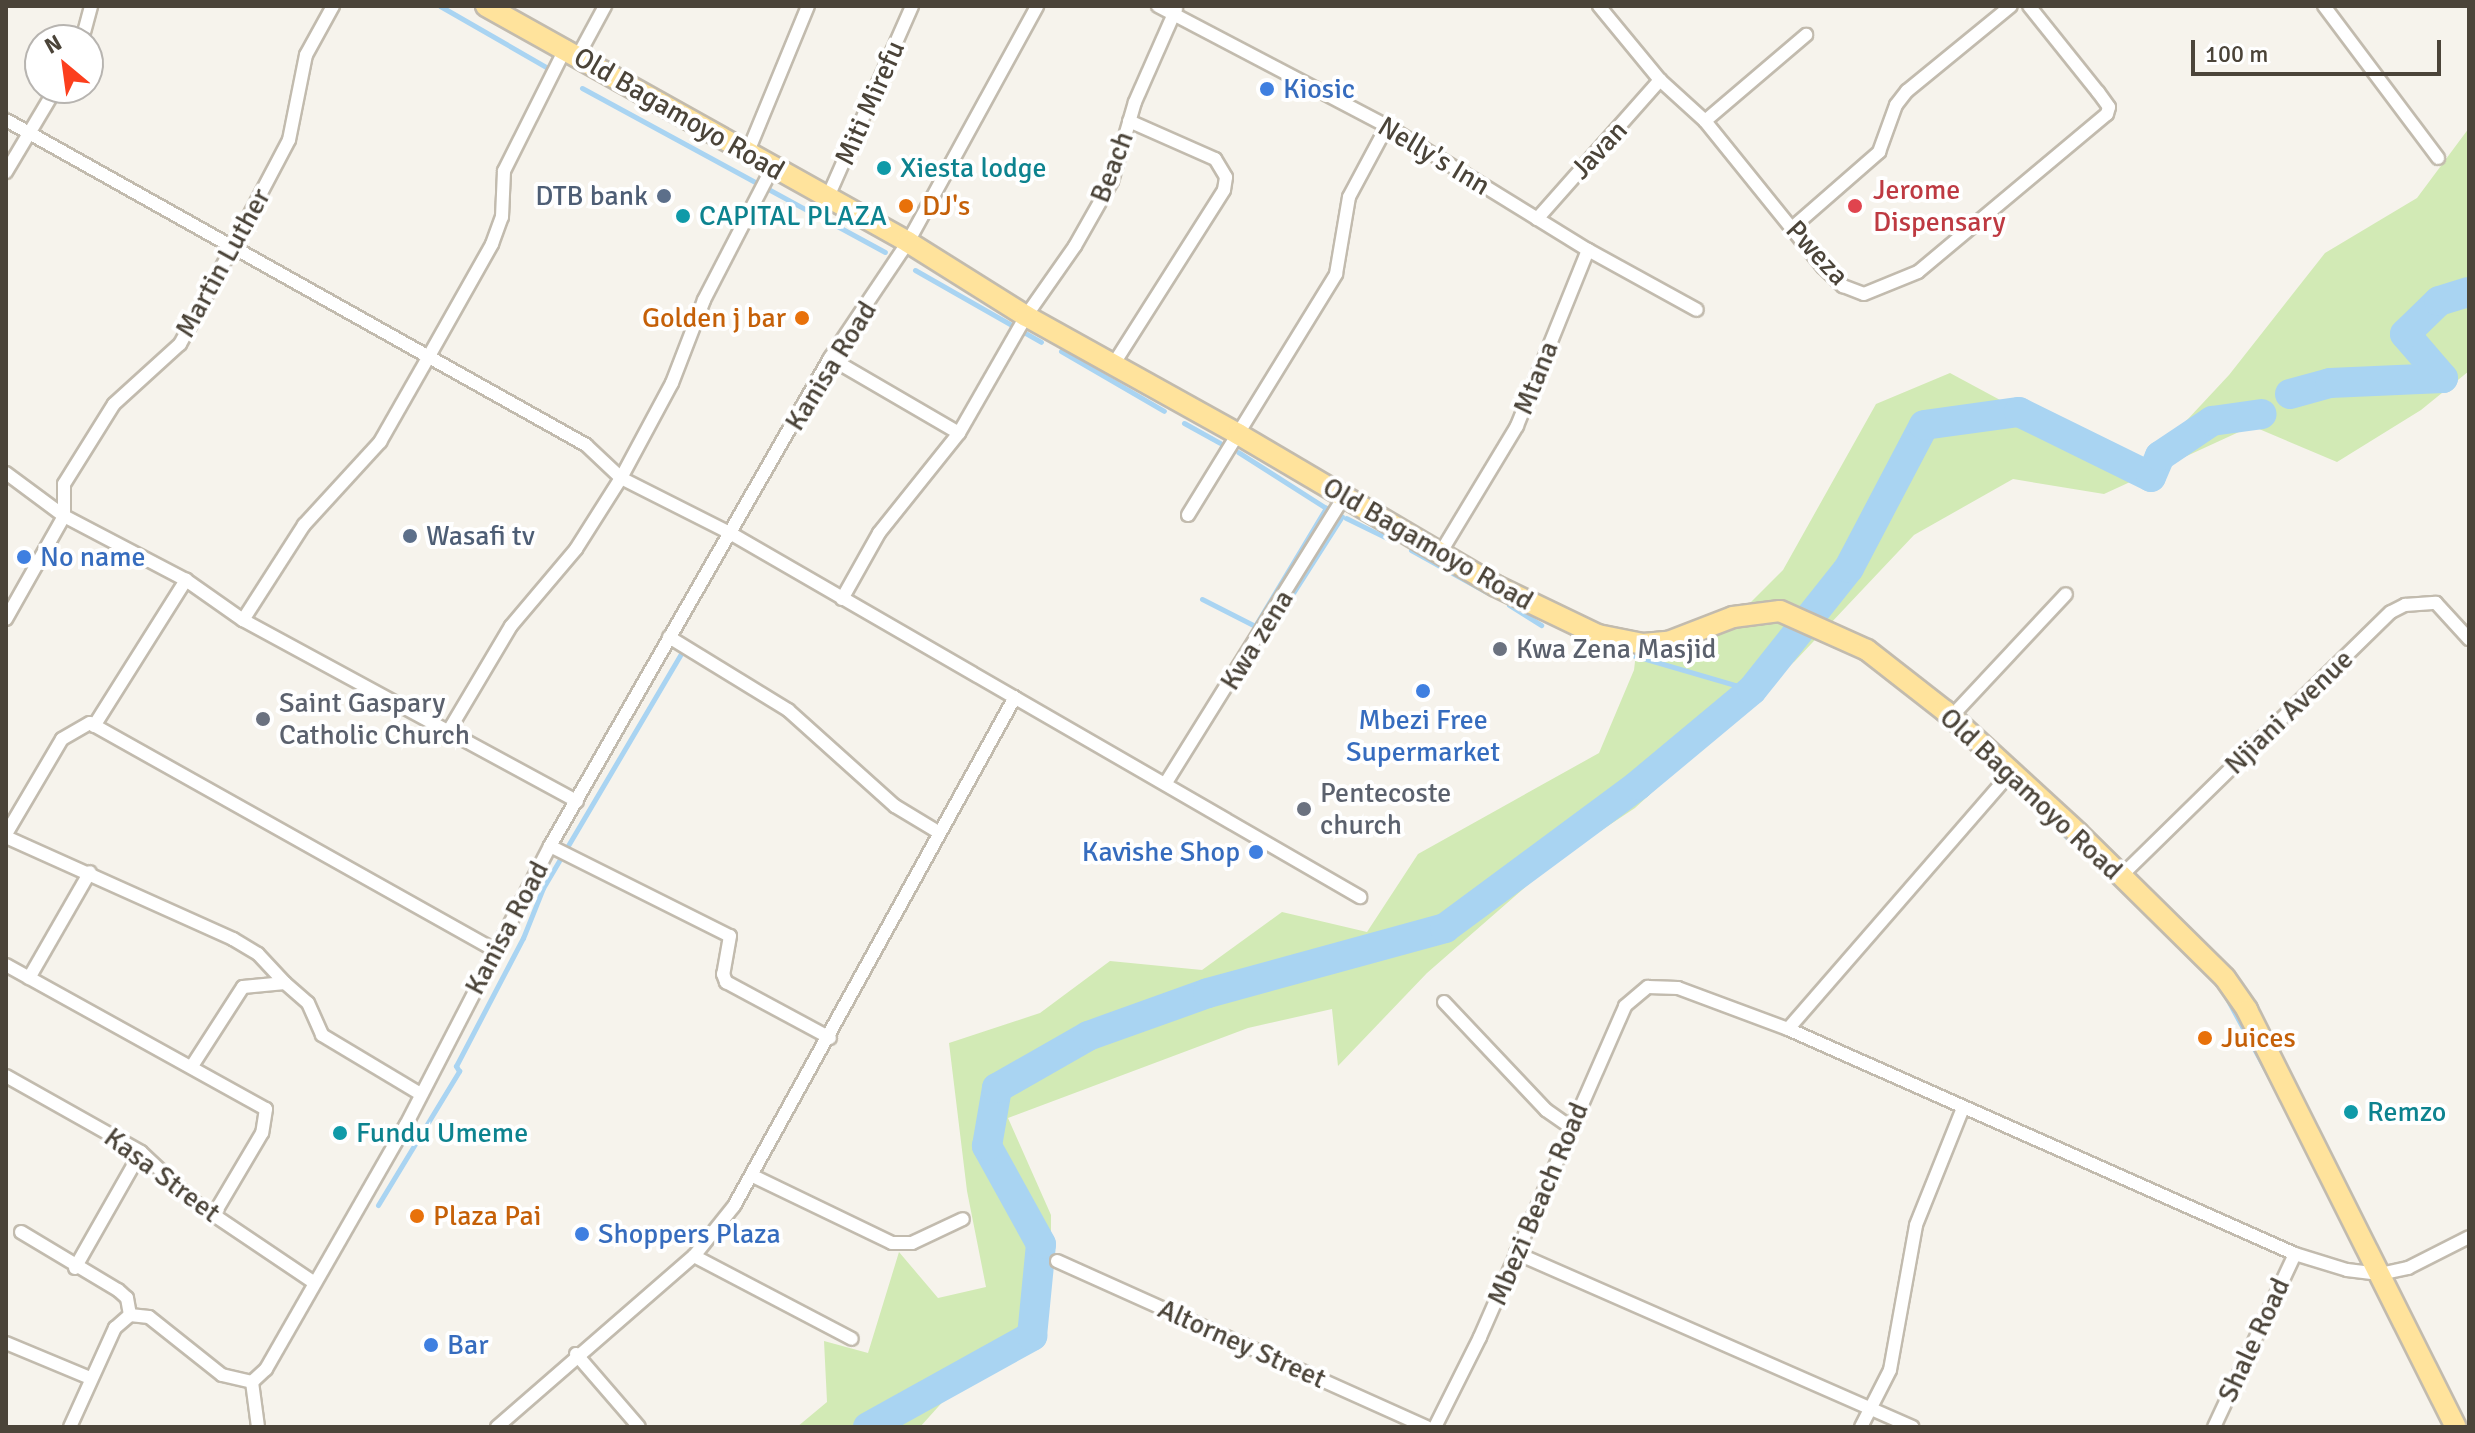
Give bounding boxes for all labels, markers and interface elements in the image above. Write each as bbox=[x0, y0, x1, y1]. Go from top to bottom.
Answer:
north arrow bbox=[24, 24, 104, 104]
scale bar bbox=[2195, 24, 2445, 74]
text: N bbox=[40, 29, 66, 60]
street label: Miti Mirefu bbox=[828, 36, 912, 170]
text: 100 m bbox=[2205, 39, 2268, 69]
street label: Old Bagamoyo Road bbox=[568, 40, 790, 188]
place label: Kiosic bbox=[1283, 72, 1355, 106]
marker: Kiosic bbox=[1258, 80, 1276, 98]
street label: Nelly's Inn bbox=[1372, 109, 1496, 203]
street label: Javan bbox=[1564, 114, 1634, 186]
street label: Beach bbox=[1083, 127, 1141, 207]
place label: Xiesta lodge bbox=[900, 151, 1047, 185]
marker: Xiesta lodge bbox=[875, 159, 893, 177]
place label: Jerome Dispensary bbox=[1873, 173, 2006, 239]
place label: DTB bank bbox=[535, 179, 648, 213]
street label: Martin Luther bbox=[168, 183, 278, 343]
marker: DTB bank bbox=[655, 187, 673, 205]
place label: DJ's bbox=[922, 189, 970, 223]
marker: Jerome Dispensary bbox=[1844, 195, 1866, 217]
marker: DJ's bbox=[897, 197, 915, 215]
place label: CAPITAL PLAZA bbox=[699, 199, 887, 233]
marker: CAPITAL PLAZA bbox=[674, 207, 692, 225]
street label: Pweza bbox=[1779, 214, 1855, 292]
street label: Kanisa Road bbox=[778, 295, 884, 437]
place label: Golden j bar bbox=[642, 301, 786, 335]
marker: Golden j bar bbox=[793, 309, 811, 327]
street label: Mtana bbox=[1506, 336, 1566, 420]
street label: Old Bagamoyo Road bbox=[1317, 470, 1539, 618]
place label: Wasafi tv bbox=[426, 519, 535, 553]
marker: Wasafi tv bbox=[401, 527, 419, 545]
place label: No name bbox=[40, 540, 146, 574]
marker: No name bbox=[15, 548, 33, 566]
street label: Kwa zena bbox=[1213, 584, 1301, 696]
place label: Kwa Zena Masjid bbox=[1516, 632, 1716, 666]
marker: Kwa Zena Masjid bbox=[1491, 640, 1509, 658]
street label: Njiani Avenue bbox=[2218, 643, 2360, 781]
marker: Mbezi Free Supermarket bbox=[1414, 682, 1432, 700]
place label: Saint Gaspary Catholic Church bbox=[279, 686, 470, 752]
street label: Old Bagamoyo Road bbox=[1933, 701, 2129, 887]
place label: Mbezi Free Supermarket bbox=[1346, 703, 1500, 769]
marker: Saint Gaspary Catholic Church bbox=[254, 710, 272, 728]
place label: Pentecoste church bbox=[1320, 776, 1451, 842]
marker: Pentecoste church bbox=[1295, 800, 1313, 818]
place label: Kavishe Shop bbox=[1082, 835, 1240, 869]
marker: Kavishe Shop bbox=[1247, 843, 1265, 861]
street label: Kanisa Road bbox=[458, 856, 556, 1000]
place label: Juices bbox=[2221, 1021, 2296, 1055]
marker: Juices bbox=[2196, 1029, 2214, 1047]
place label: Remzo bbox=[2367, 1095, 2446, 1129]
street label: Mbezi Beach Road bbox=[1480, 1097, 1596, 1311]
marker: Remzo bbox=[2342, 1103, 2360, 1121]
place label: Fundu Umeme bbox=[356, 1116, 528, 1150]
street label: Kasa Street bbox=[97, 1121, 227, 1229]
marker: Fundu Umeme bbox=[331, 1124, 349, 1142]
place label: Plaza Pai bbox=[433, 1199, 541, 1233]
marker: Plaza Pai bbox=[408, 1207, 426, 1225]
place label: Shoppers Plaza bbox=[598, 1217, 781, 1251]
marker: Shoppers Plaza bbox=[573, 1225, 591, 1243]
street label: Shale Road bbox=[2211, 1273, 2297, 1407]
street label: Altorney Street bbox=[1153, 1292, 1331, 1396]
place label: Bar bbox=[447, 1328, 488, 1362]
marker: Bar bbox=[422, 1336, 440, 1354]

